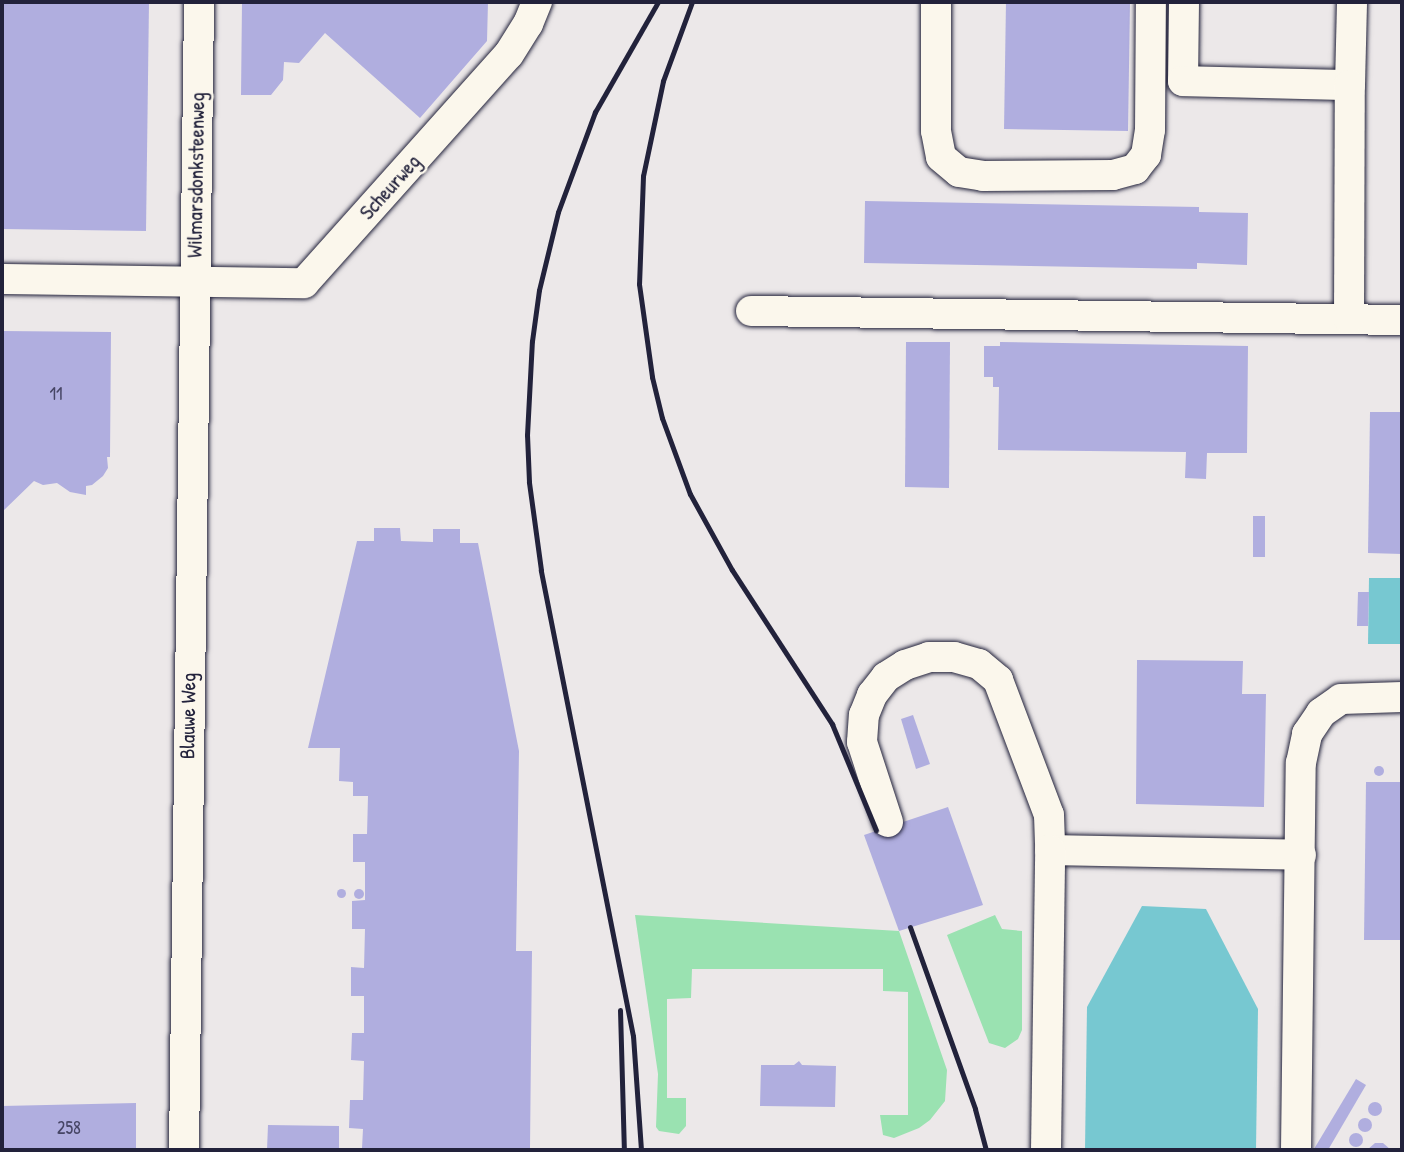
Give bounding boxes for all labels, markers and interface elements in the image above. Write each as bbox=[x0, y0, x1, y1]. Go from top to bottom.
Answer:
street label: Wilmarsdonksteenweg bbox=[182, 92, 210, 258]
street label: Scheurweg bbox=[354, 149, 426, 225]
house number: 11 bbox=[49, 383, 63, 405]
street label: Blauwe Weg bbox=[175, 673, 201, 759]
house number: 258 bbox=[57, 1117, 81, 1139]

